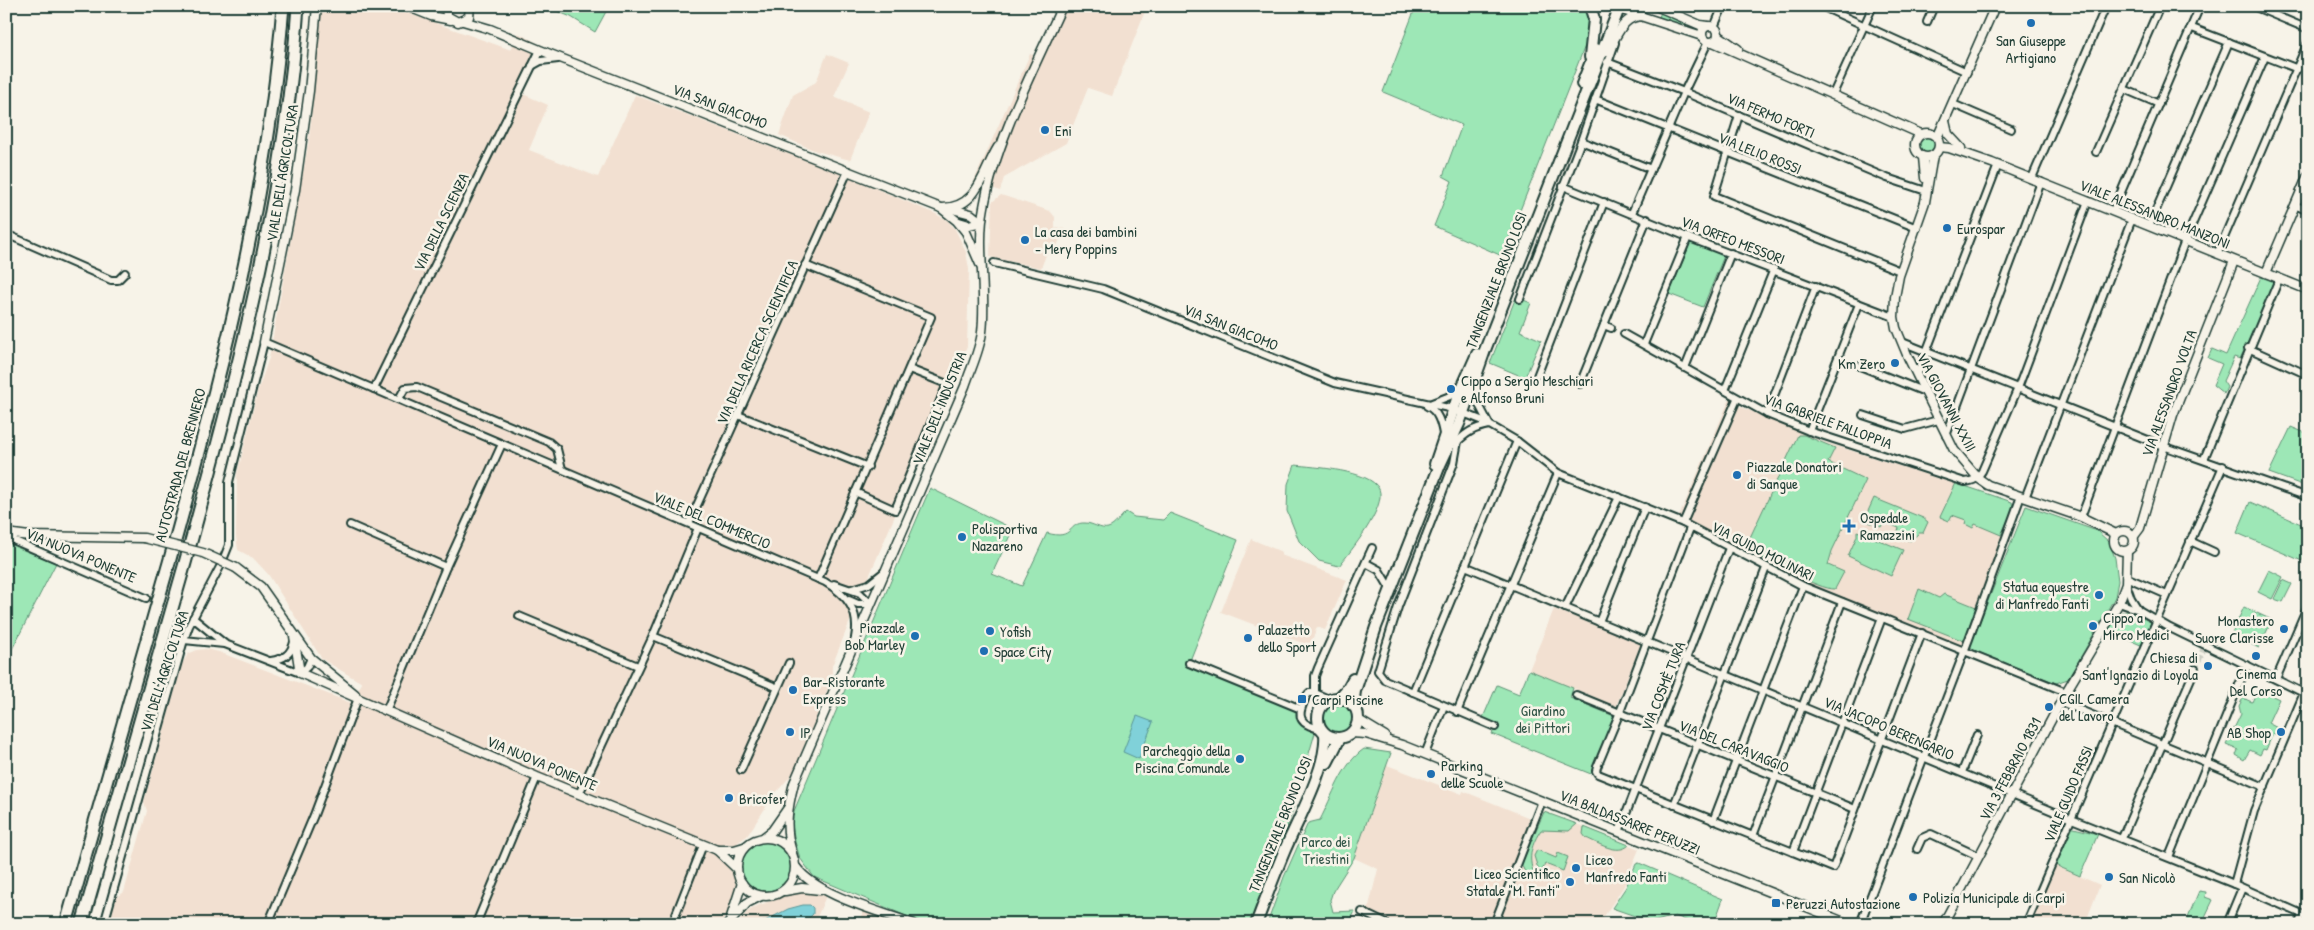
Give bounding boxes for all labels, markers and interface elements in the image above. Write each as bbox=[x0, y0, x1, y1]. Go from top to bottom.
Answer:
marker: San Giuseppe Artigiano bbox=[2025, 17, 2037, 29]
place label: San Giuseppe Artigiano bbox=[1996, 30, 2066, 68]
street label: VIA SAN GIACOMO bbox=[669, 78, 771, 134]
street label: VIA FERMO FORTI bbox=[1724, 87, 1818, 143]
street label: VIALE DELL'AGRICOLTURA bbox=[261, 102, 303, 243]
place label: Eni bbox=[1055, 120, 1072, 141]
marker: Eni bbox=[1039, 124, 1051, 136]
street label: VIA LELIO ROSSI bbox=[1715, 127, 1805, 179]
street label: VIA DELLA SCIENZA bbox=[408, 169, 474, 274]
street label: VIALE ALESSANDRO MANZONI bbox=[2076, 174, 2234, 254]
street label: TANGENZIALE BRUNO LOSI bbox=[1460, 209, 1532, 351]
street label: VIA ORFEO MESSORI bbox=[1678, 211, 1788, 269]
place label: Eurospar bbox=[1957, 218, 2006, 239]
place label: La casa dei bambini - Mery Poppins bbox=[1035, 221, 1137, 259]
marker: Eurospar bbox=[1941, 222, 1953, 234]
marker: La casa dei bambini - Mery Poppins bbox=[1019, 234, 1031, 246]
street label: VIA DELLA RICERCA SCIENTIFICA bbox=[711, 256, 803, 428]
street label: VIA SAN GIACOMO bbox=[1181, 298, 1281, 356]
street label: VIA ALESSANDRO VOLTA bbox=[2136, 326, 2202, 459]
street label: VIALE DELL'INDUSTRIA bbox=[907, 347, 972, 468]
street label: VIA GIOVANNI XXIII bbox=[1912, 349, 1982, 455]
place label: Km Zero bbox=[1838, 353, 1885, 374]
marker: Km Zero bbox=[1889, 357, 1901, 369]
place label: Cippo a Sergio Meschiari e Alfonso Bruni bbox=[1461, 370, 1594, 408]
marker: Cippo a Sergio Meschiari e Alfonso Bruni bbox=[1445, 383, 1457, 395]
street label: AUTOSTRADA DEL BRENNERO bbox=[149, 386, 211, 544]
street label: VIA GABRIELE FALLOPPIA bbox=[1761, 388, 1896, 454]
place label: Piazzale Donatori di Sangue bbox=[1747, 456, 1842, 494]
marker: Piazzale Donatori di Sangue bbox=[1731, 469, 1743, 481]
street label: VIALE DEL COMMERCIO bbox=[650, 486, 774, 554]
place label: Ospedale Ramazzini bbox=[1860, 507, 1915, 545]
street label: VIA GUIDO MOLINARI bbox=[1708, 516, 1818, 586]
place label: Polisportiva Nazareno bbox=[972, 518, 1037, 556]
marker: Ospedale Ramazzini bbox=[1842, 519, 1856, 533]
street label: VIA NUOVA PONENTE bbox=[22, 522, 140, 588]
marker: Polisportiva Nazareno bbox=[956, 531, 968, 543]
place label: Statua equestre di Manfredo Fanti bbox=[1995, 576, 2089, 614]
marker: Statua equestre di Manfredo Fanti bbox=[2093, 589, 2105, 601]
street label: VIA DELL'AGRICOLTURA bbox=[134, 607, 194, 734]
place label: Cippo a Mirco Medici bbox=[2103, 607, 2170, 645]
place label: Monastero Suore Clarisse bbox=[2195, 610, 2274, 648]
place label: Piazzale Bob Marley bbox=[845, 617, 905, 655]
place label: Palazetto dello Sport bbox=[1258, 619, 1317, 657]
marker: Cippo a Mirco Medici bbox=[2087, 620, 2099, 632]
place label: Yofish bbox=[1000, 621, 1031, 642]
marker: Monastero Suore Clarisse bbox=[2278, 623, 2290, 635]
marker: Yofish bbox=[984, 625, 996, 637]
marker: Piazzale Bob Marley bbox=[909, 630, 921, 642]
marker: Palazetto dello Sport bbox=[1242, 632, 1254, 644]
street label: VIA COSMÈ TURA bbox=[1636, 638, 1691, 734]
place label: Space City bbox=[994, 641, 1052, 662]
marker: Space City bbox=[978, 645, 990, 657]
place label: Chiesa di Sant'Ignazio di Loyola bbox=[2082, 647, 2198, 685]
marker: Cinema Del Corso bbox=[2250, 650, 2262, 662]
marker: Chiesa di Sant'Ignazio di Loyola bbox=[2202, 660, 2214, 672]
place label: Cinema Del Corso bbox=[2230, 663, 2282, 701]
place label: Bar-Ristorante Express bbox=[803, 671, 885, 709]
marker: Bar-Ristorante Express bbox=[787, 684, 799, 696]
place label: CGIL Camera del Lavoro bbox=[2059, 688, 2129, 726]
place label: Carpi Piscine bbox=[1312, 689, 1383, 710]
street label: VIA JACOPO BERENGARIO bbox=[1820, 691, 1958, 765]
marker: Carpi Piscine bbox=[1296, 693, 1308, 705]
park label: Giardino dei Pittori bbox=[1516, 700, 1570, 738]
marker: CGIL Camera del Lavoro bbox=[2043, 701, 2055, 713]
street label: VIA DEL CARAVAGGIO bbox=[1676, 714, 1792, 778]
street label: VIA 3 FEBBRAIO 1831 bbox=[1974, 714, 2046, 824]
place label: IP bbox=[800, 722, 811, 743]
place label: AB Shop bbox=[2227, 722, 2272, 743]
marker: IP bbox=[784, 726, 796, 738]
marker: AB Shop bbox=[2275, 726, 2287, 738]
street label: VIA NUOVA PONENTE bbox=[483, 730, 601, 796]
place label: Parcheggio della Piscina Comunale bbox=[1135, 740, 1230, 778]
street label: VIALE GUIDO FASSI bbox=[2038, 742, 2098, 846]
marker: Parcheggio della Piscina Comunale bbox=[1234, 753, 1246, 765]
street label: TANGENZIALE BRUNO LOSI bbox=[1243, 753, 1317, 895]
place label: Parking delle Scuole bbox=[1441, 755, 1503, 793]
marker: Parking delle Scuole bbox=[1425, 768, 1437, 780]
street label: VIA BALDASSARRE PERUZZI bbox=[1556, 784, 1704, 860]
place label: Bricofer bbox=[739, 788, 785, 809]
marker: Bricofer bbox=[723, 792, 735, 804]
park label: Parco dei Triestini bbox=[1301, 831, 1351, 869]
place label: Liceo Manfredo Fanti bbox=[1586, 849, 1667, 887]
marker: Liceo Manfredo Fanti bbox=[1570, 862, 1582, 874]
place label: Liceo Scientifico Statale "M. Fanti" bbox=[1466, 863, 1560, 901]
place label: San Nicolò bbox=[2119, 867, 2175, 888]
marker: San Nicolò bbox=[2103, 871, 2115, 883]
marker: Liceo Scientifico Statale "M. Fanti" bbox=[1564, 876, 1576, 888]
place label: Polizia Municipale di Carpi bbox=[1923, 887, 2065, 908]
marker: Polizia Municipale di Carpi bbox=[1907, 891, 1919, 903]
place label: Peruzzi Autostazione bbox=[1786, 893, 1901, 914]
marker: Peruzzi Autostazione bbox=[1770, 897, 1782, 909]

